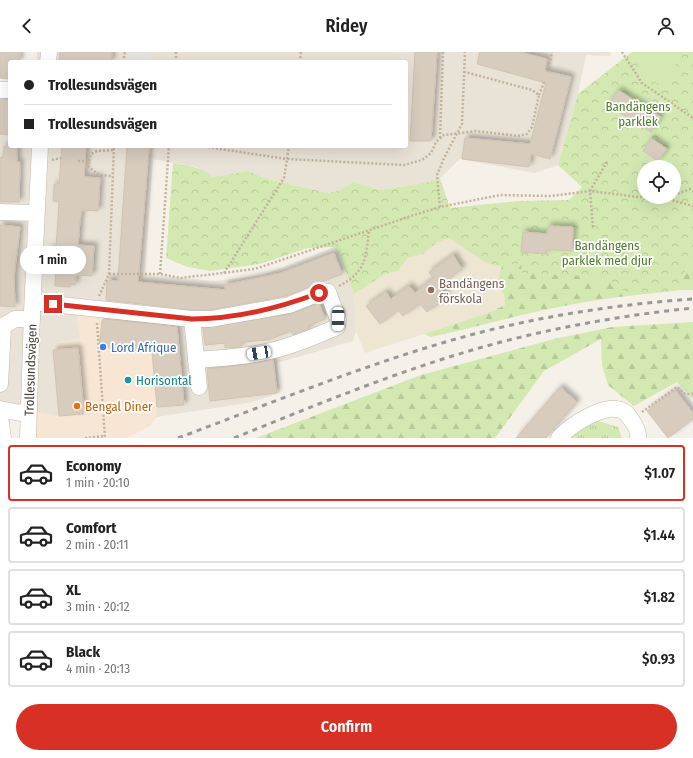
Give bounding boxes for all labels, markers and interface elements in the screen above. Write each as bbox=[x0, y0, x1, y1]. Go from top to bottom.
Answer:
icon: back bbox=[16, 15, 38, 37]
text: Ridey bbox=[326, 15, 367, 37]
icon: person bbox=[655, 15, 677, 37]
text: Trollesundsvägen bbox=[48, 76, 157, 94]
park label: Bandängens parklek bbox=[605, 99, 671, 129]
text: Trollesundsvägen bbox=[48, 115, 157, 133]
map controls bbox=[637, 160, 681, 204]
button: locate bbox=[637, 160, 681, 204]
park label: Bandängens parklek med djur bbox=[562, 238, 653, 268]
callout: 1 min bbox=[20, 246, 86, 274]
text: 1 min bbox=[39, 252, 67, 267]
place label: Bandängens förskola bbox=[439, 276, 505, 306]
route start bbox=[310, 284, 328, 302]
marker: Bandängens förskola bbox=[426, 285, 436, 295]
route end bbox=[44, 295, 62, 313]
car bbox=[332, 307, 344, 331]
street label: Trollesundsvägen bbox=[21, 324, 40, 416]
place label: Lord Afrique bbox=[111, 340, 176, 355]
marker: Lord Afrique bbox=[98, 342, 108, 352]
car bbox=[246, 345, 272, 361]
place label: Horisontal bbox=[136, 373, 192, 388]
marker: Horisontal bbox=[123, 375, 133, 385]
place label: Bengal Diner bbox=[85, 399, 153, 414]
marker: Bengal Diner bbox=[72, 401, 82, 411]
icon: car bbox=[18, 455, 54, 491]
text: Economy bbox=[66, 457, 121, 475]
text: $1.07 bbox=[645, 464, 675, 482]
text: 1 min · 20:10 bbox=[66, 475, 130, 490]
icon: car bbox=[18, 517, 54, 553]
text: Comfort bbox=[66, 519, 117, 537]
text: $1.44 bbox=[644, 526, 675, 544]
text: 2 min · 20:11 bbox=[66, 537, 128, 552]
icon: car bbox=[18, 579, 54, 615]
text: XL bbox=[66, 581, 81, 599]
text: $1.82 bbox=[644, 588, 675, 606]
text: 3 min · 20:12 bbox=[66, 599, 129, 614]
icon: car bbox=[18, 641, 54, 677]
text: Black bbox=[66, 643, 100, 661]
text: $0.93 bbox=[642, 650, 675, 668]
text: 4 min · 20:13 bbox=[66, 661, 130, 676]
button: Confirm bbox=[16, 704, 677, 750]

